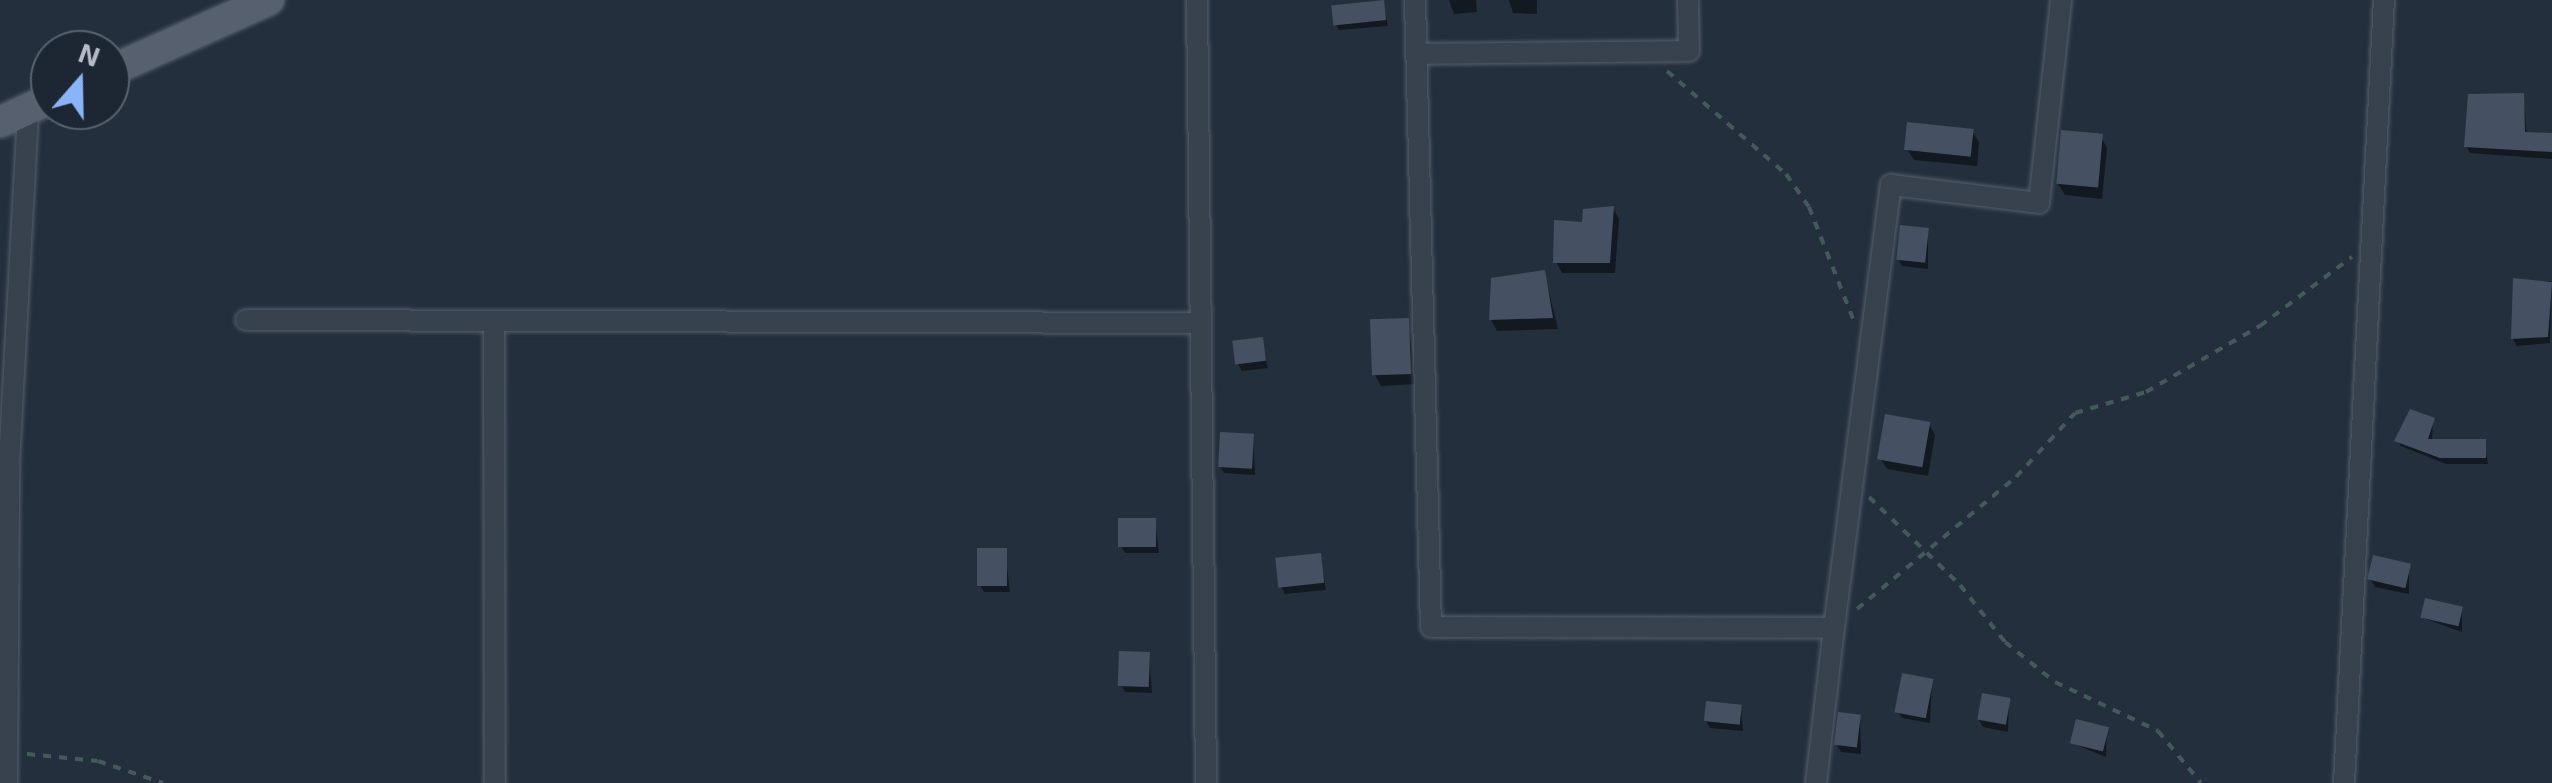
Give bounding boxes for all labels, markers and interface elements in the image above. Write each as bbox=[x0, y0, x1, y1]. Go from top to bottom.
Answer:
north arrow bbox=[30, 30, 130, 130]
text: N bbox=[74, 34, 105, 73]

